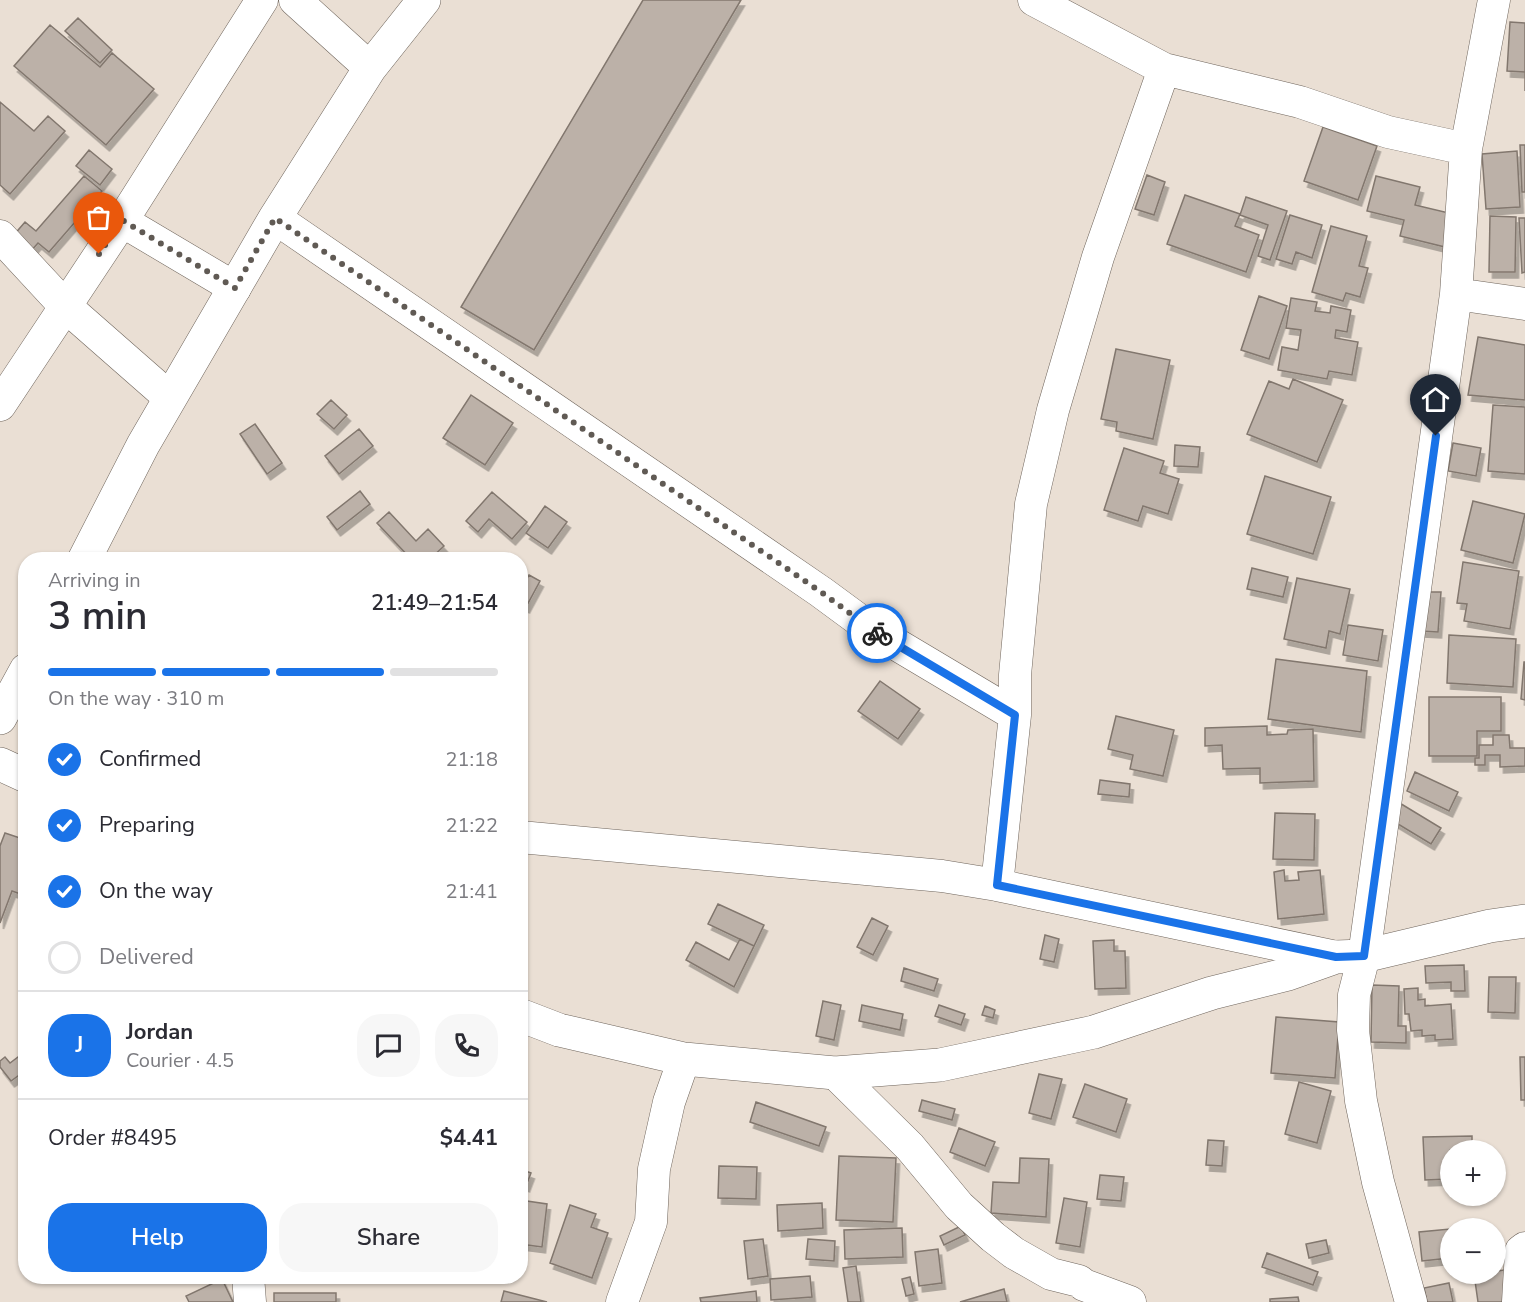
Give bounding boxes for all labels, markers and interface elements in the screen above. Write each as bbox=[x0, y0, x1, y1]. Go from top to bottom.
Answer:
pin bbox=[73, 192, 124, 254]
icon: bag bbox=[82, 201, 115, 234]
pin bbox=[1410, 374, 1461, 436]
icon: home bbox=[1419, 383, 1452, 416]
text: Arriving in bbox=[48, 567, 141, 594]
text: 21:49–21:54 bbox=[371, 588, 498, 618]
text: 3 min bbox=[48, 590, 147, 643]
courier bbox=[847, 603, 907, 663]
icon: bike bbox=[861, 617, 894, 650]
text: On the way · 310 m bbox=[48, 685, 224, 712]
icon: check bbox=[48, 743, 81, 776]
text: Confirmed bbox=[99, 744, 201, 774]
text: 21:18 bbox=[445, 746, 498, 773]
icon: check bbox=[48, 809, 81, 842]
text: Preparing bbox=[99, 810, 195, 840]
text: 21:22 bbox=[445, 812, 498, 839]
icon: check bbox=[48, 875, 81, 908]
text: On the way bbox=[99, 876, 213, 906]
text: 21:41 bbox=[445, 878, 498, 905]
text: Delivered bbox=[99, 942, 194, 972]
button: chat bbox=[357, 1014, 420, 1077]
button: phone bbox=[435, 1014, 498, 1077]
text: Jordan bbox=[126, 1017, 193, 1047]
text: J bbox=[76, 1030, 83, 1060]
text: Courier · 4.5 bbox=[126, 1047, 234, 1074]
text: Order #8495 bbox=[48, 1123, 177, 1153]
text: $4.41 bbox=[440, 1123, 498, 1153]
map controls bbox=[1440, 1140, 1506, 1284]
button: + bbox=[1440, 1140, 1506, 1206]
button: Help bbox=[48, 1203, 267, 1272]
button: Share bbox=[279, 1203, 498, 1272]
button: − bbox=[1440, 1218, 1506, 1284]

